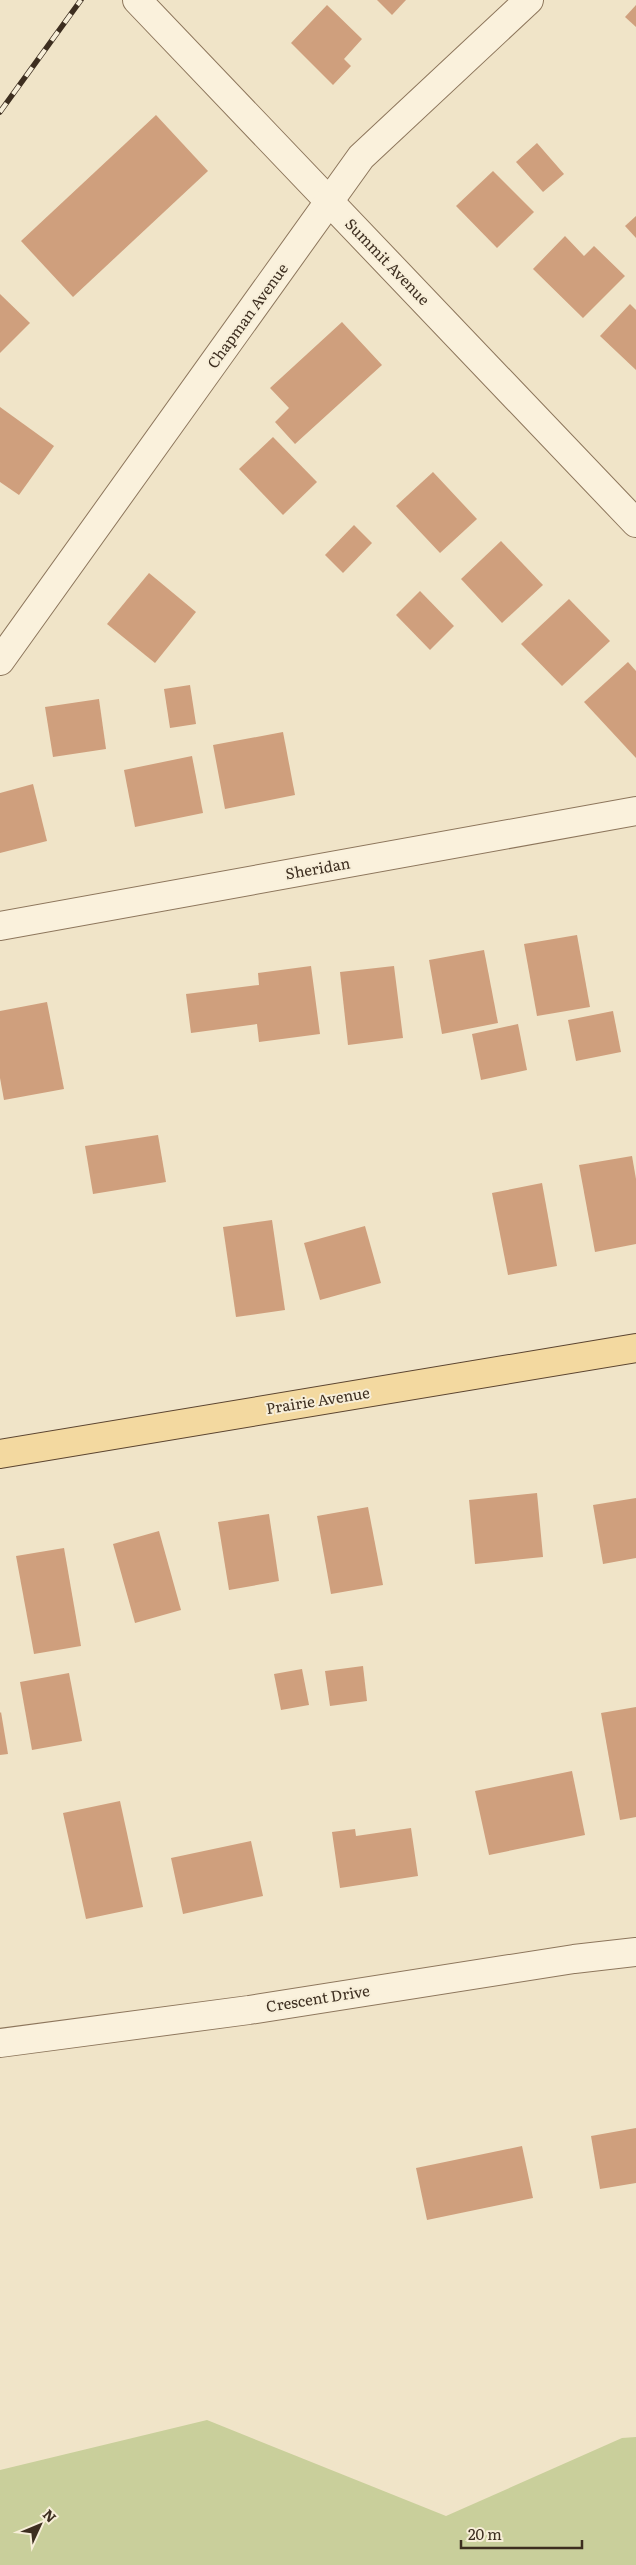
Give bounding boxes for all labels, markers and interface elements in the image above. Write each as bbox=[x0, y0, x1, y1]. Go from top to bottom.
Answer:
street label: Summit Avenue bbox=[340, 212, 436, 310]
street label: Chapman Avenue bbox=[201, 257, 293, 373]
street label: Sheridan bbox=[283, 850, 352, 885]
street label: Prairie Avenue bbox=[264, 1380, 372, 1419]
street label: Crescent Drive bbox=[264, 1978, 372, 2017]
north arrow bbox=[15, 2500, 65, 2550]
text: N bbox=[39, 2504, 62, 2527]
scale bar bbox=[461, 2518, 582, 2550]
text: 20 m bbox=[468, 2522, 502, 2545]

